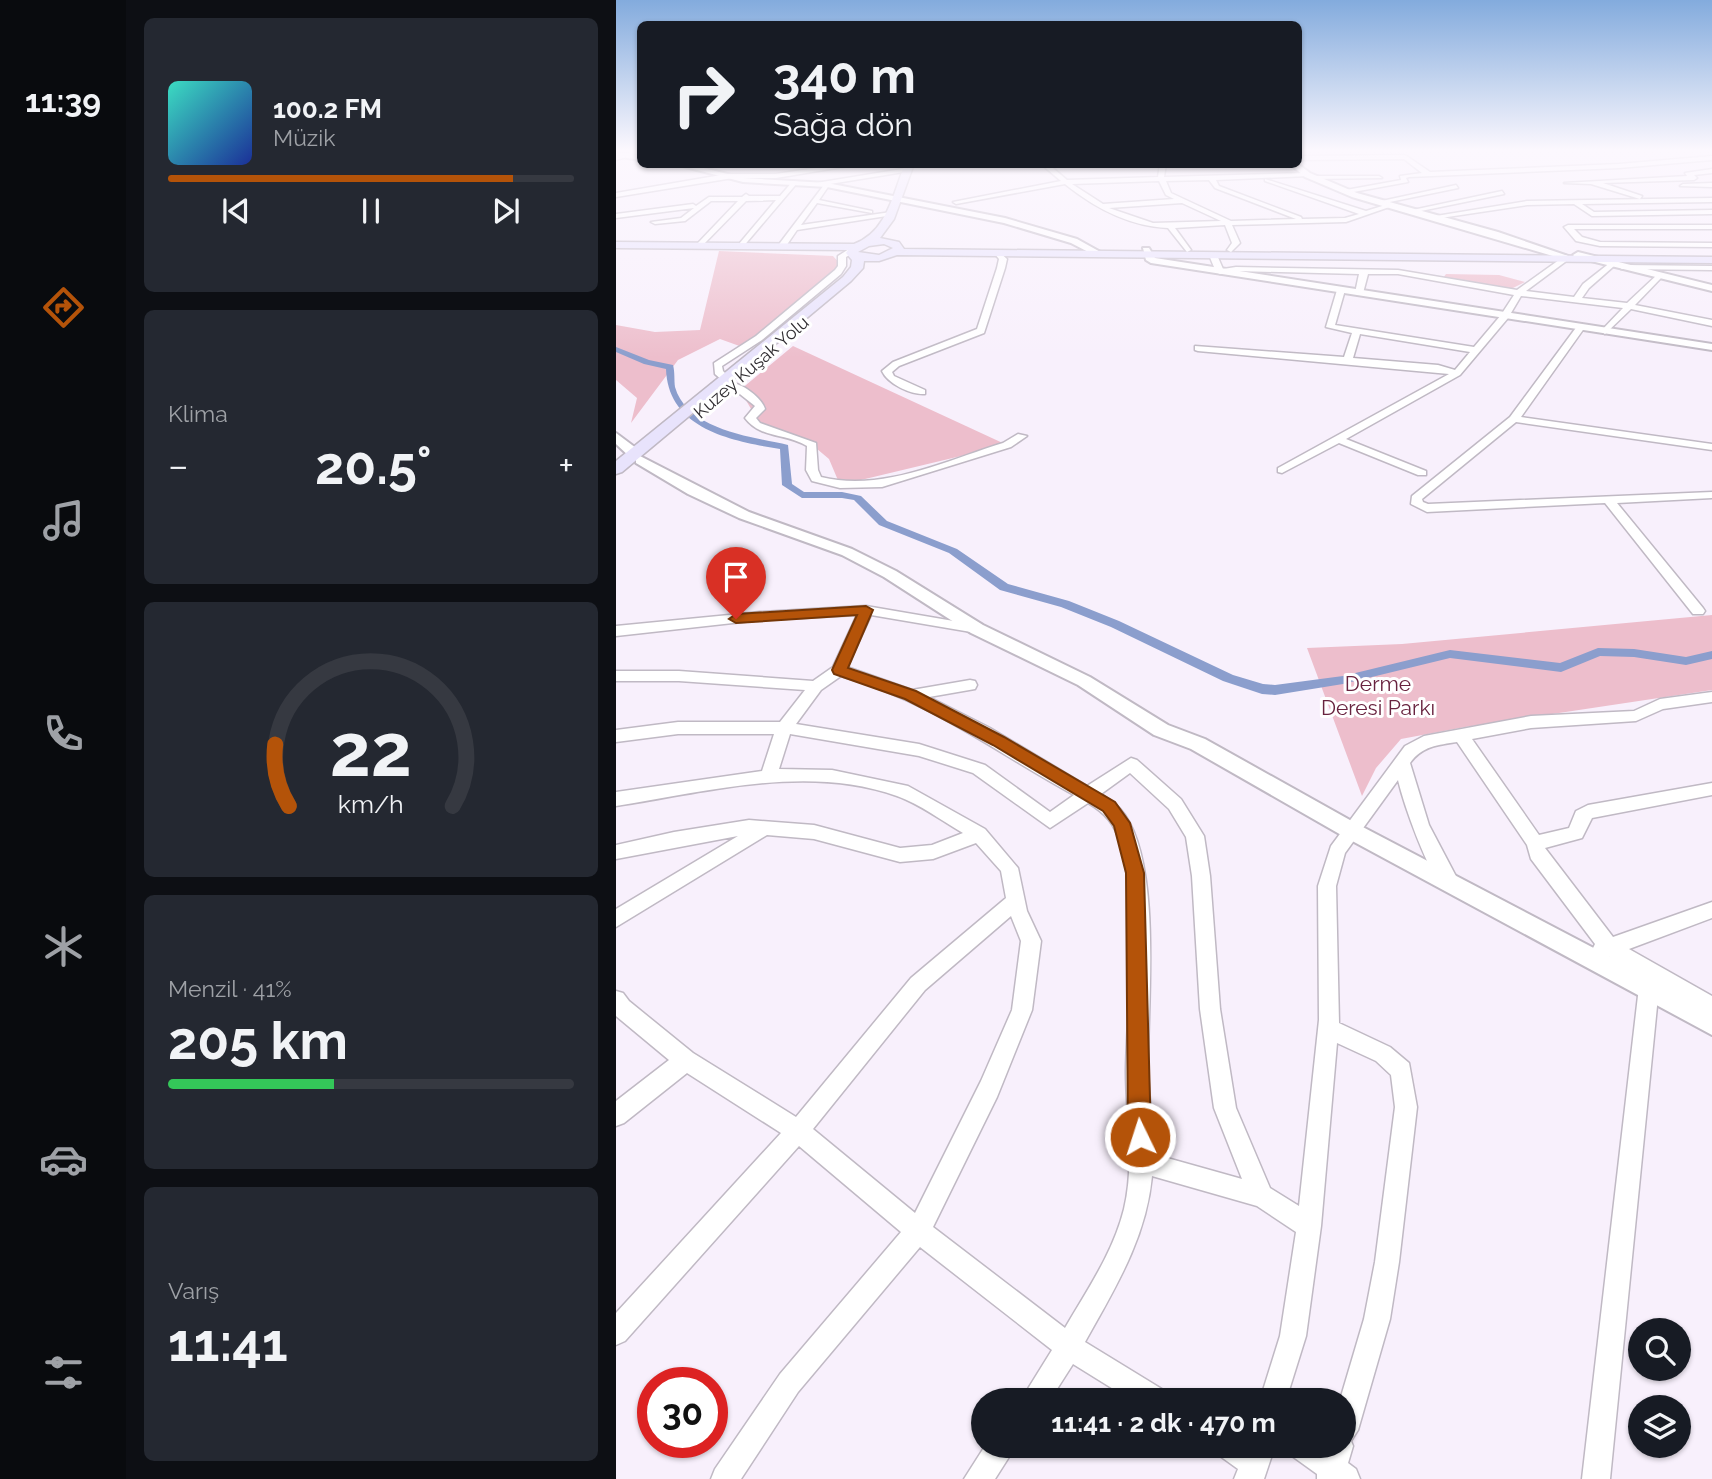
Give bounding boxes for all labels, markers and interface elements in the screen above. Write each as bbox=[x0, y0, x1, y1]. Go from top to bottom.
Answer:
text: 340 m bbox=[773, 47, 916, 104]
icon: right bbox=[658, 49, 749, 140]
text: 11:39 bbox=[25, 82, 101, 119]
text: 100.2 FM bbox=[273, 94, 382, 124]
text: Sağa dön bbox=[773, 106, 913, 143]
text: Müzik bbox=[273, 124, 335, 151]
icon: previous bbox=[217, 192, 255, 230]
icon: pause bbox=[352, 192, 390, 230]
icon: next bbox=[487, 192, 525, 230]
icon: directions bbox=[39, 283, 88, 332]
street label: Kuzey Kuşak Yolu bbox=[689, 311, 813, 423]
text: Klima bbox=[168, 400, 228, 427]
text: 20.5° bbox=[315, 435, 432, 496]
text: − bbox=[168, 443, 188, 488]
text: + bbox=[558, 443, 574, 488]
icon: music bbox=[39, 496, 88, 545]
pin bbox=[706, 547, 766, 619]
icon: arrive bbox=[717, 558, 755, 596]
park label: Derme Deresi Parkı bbox=[1321, 671, 1435, 720]
text: 22 bbox=[330, 708, 412, 793]
icon: phone bbox=[39, 709, 88, 758]
text: km/h bbox=[338, 788, 404, 818]
icon: climate bbox=[39, 922, 88, 971]
text: Menzil · 41% bbox=[168, 975, 292, 1002]
text: 205 km bbox=[168, 1010, 348, 1071]
position arrow bbox=[1103, 1100, 1177, 1174]
icon: car bbox=[39, 1135, 88, 1184]
text: Varış bbox=[168, 1277, 219, 1304]
text: 11:41 bbox=[168, 1312, 288, 1373]
map controls bbox=[1628, 1318, 1691, 1458]
button: search bbox=[1628, 1318, 1691, 1381]
icon: filters bbox=[39, 1348, 88, 1397]
speed limit sign: 30 bbox=[637, 1367, 728, 1458]
button: layers bbox=[1628, 1395, 1691, 1458]
text: 11:41 · 2 dk · 470 m bbox=[1051, 1408, 1276, 1438]

